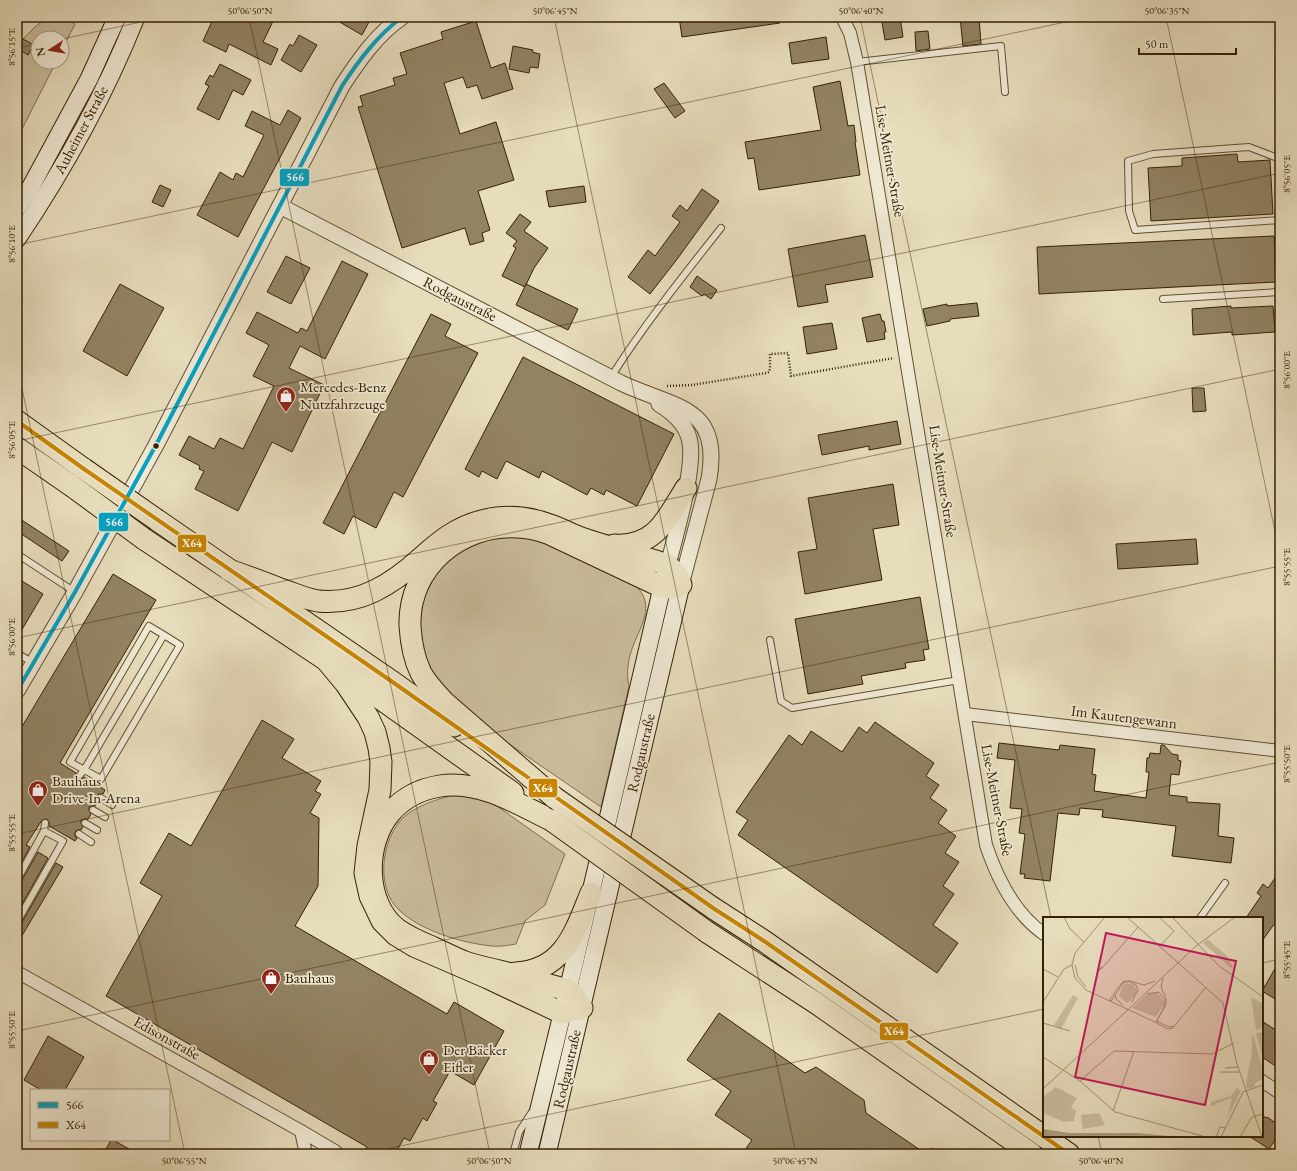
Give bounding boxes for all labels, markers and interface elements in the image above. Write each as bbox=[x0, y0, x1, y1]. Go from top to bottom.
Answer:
text: 50°06'50"N bbox=[228, 4, 273, 17]
text: 50°06'45"N bbox=[533, 4, 578, 17]
text: 50°06'40"N bbox=[839, 4, 884, 17]
text: 50°06'35"N bbox=[1145, 4, 1190, 17]
text: 8°56'15"E bbox=[5, 28, 18, 66]
north arrow bbox=[30, 30, 70, 70]
scale bar bbox=[1139, 30, 1236, 56]
text: 50 m bbox=[1145, 36, 1169, 52]
text: N bbox=[32, 46, 48, 58]
street label: Auheimer Straße bbox=[49, 82, 112, 178]
street label: Lise-Meitner-Straße bbox=[871, 103, 910, 219]
text: 8°56'05"E bbox=[1280, 155, 1293, 193]
line badge: 566 bbox=[279, 168, 310, 187]
text: 566 bbox=[286, 170, 304, 184]
text: 8°56'10"E bbox=[5, 225, 18, 263]
street label: Rodgaustraße bbox=[420, 272, 500, 325]
text: 8°56'00"E bbox=[1280, 351, 1293, 389]
place label: Mercedes-Benz Nutzfahrzeuge bbox=[300, 377, 387, 413]
shop icon: Mercedes-Benz Nutzfahrzeuge bbox=[275, 385, 297, 413]
text: 8°56'05"E bbox=[5, 421, 18, 459]
street label: Lise-Meitner-Straße bbox=[925, 423, 962, 539]
unlabelled marker bbox=[151, 441, 161, 451]
line badge: 566 bbox=[98, 512, 129, 532]
text: 566 bbox=[105, 515, 123, 529]
line badge: X64 bbox=[177, 534, 207, 553]
text: X64 bbox=[181, 536, 202, 550]
text: 8°55'55"E bbox=[1280, 548, 1293, 586]
text: 8°56'00"E bbox=[5, 618, 18, 656]
street label: Im Kautengewann bbox=[1070, 701, 1178, 732]
street label: Rodgaustraße bbox=[622, 712, 659, 794]
street label: Lise-Meitner-Straße bbox=[977, 742, 1018, 858]
text: 8°55'50"E bbox=[1280, 745, 1293, 783]
place label: Bauhaus Drive-In-Arena bbox=[52, 771, 140, 807]
line badge: X64 bbox=[528, 778, 558, 798]
shop icon: Bauhaus Drive-In-Arena bbox=[27, 779, 49, 807]
text: X64 bbox=[532, 781, 553, 795]
text: 8°55'55"E bbox=[5, 814, 18, 852]
inset map bbox=[1043, 917, 1263, 1137]
text: 8°55'45"E bbox=[1280, 941, 1293, 979]
shop icon: Bauhaus bbox=[260, 967, 282, 995]
place label: Bauhaus bbox=[285, 968, 334, 987]
text: 8°55'50"E bbox=[5, 1011, 18, 1049]
street label: Edisonstraße bbox=[130, 1011, 204, 1064]
line badge: X64 bbox=[879, 1022, 909, 1041]
text: X64 bbox=[883, 1024, 904, 1038]
street label: Rodgaustraße bbox=[548, 1028, 585, 1110]
place label: Der Bäcker Eifler bbox=[443, 1040, 507, 1076]
shop icon: Der Bäcker Eifler bbox=[418, 1048, 440, 1076]
legend bbox=[30, 1089, 170, 1141]
text: 566 bbox=[66, 1097, 84, 1113]
text: X64 bbox=[65, 1117, 86, 1133]
text: 50°06'55"N bbox=[162, 1154, 207, 1167]
text: 50°06'50"N bbox=[467, 1154, 512, 1167]
text: 50°06'45"N bbox=[773, 1154, 818, 1167]
text: 50°06'40"N bbox=[1079, 1154, 1124, 1167]

